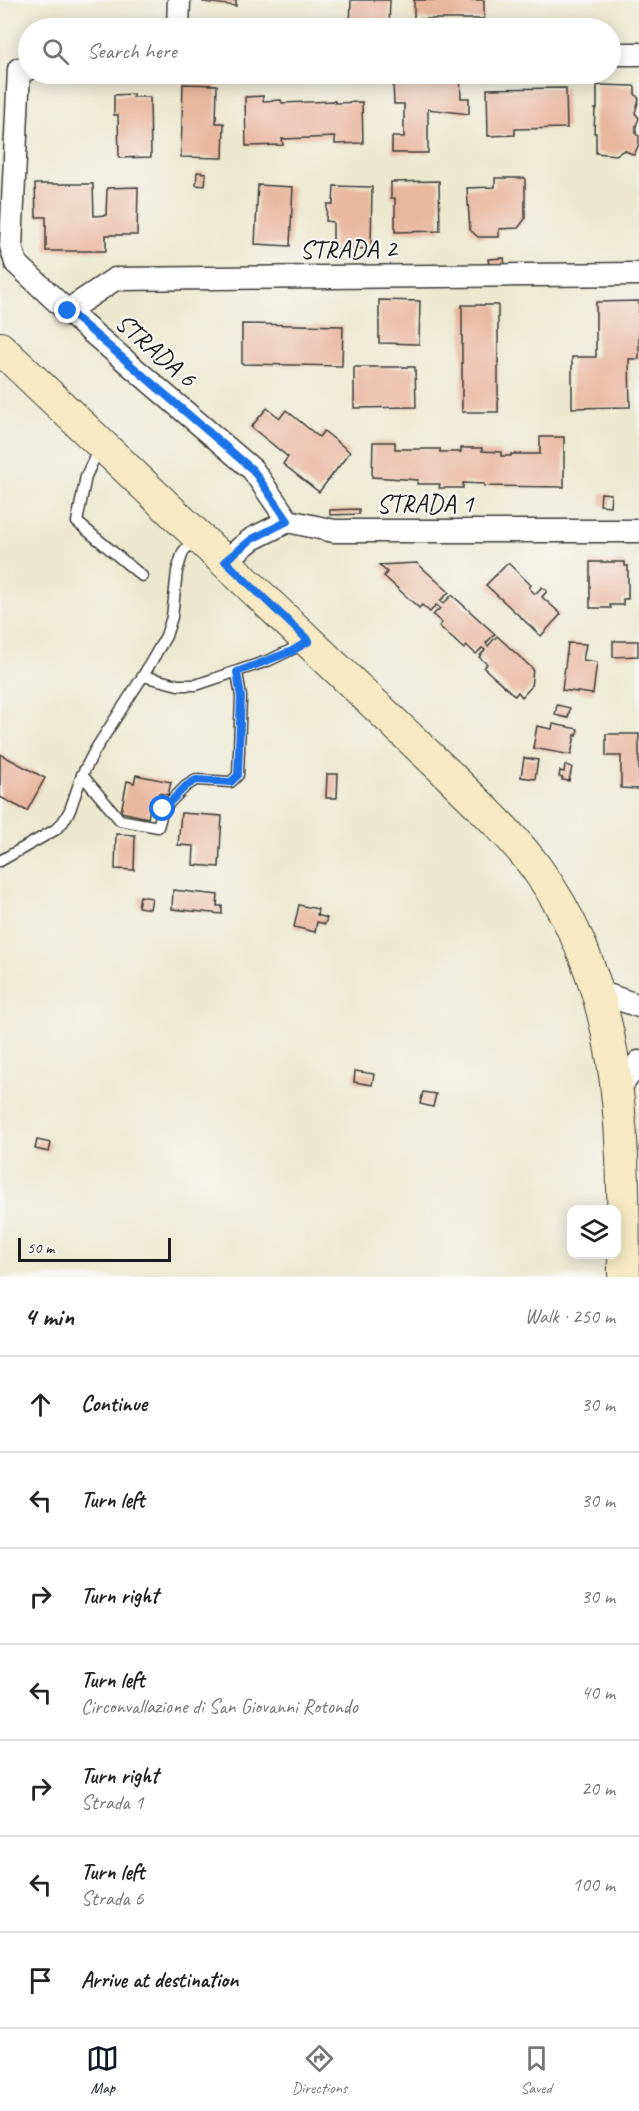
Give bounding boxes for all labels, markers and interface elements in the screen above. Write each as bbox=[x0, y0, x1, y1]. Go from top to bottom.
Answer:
search box bbox=[18, 18, 621, 84]
icon: search bbox=[39, 35, 72, 68]
text: Search here bbox=[87, 37, 177, 65]
street label: STRADA 2 bbox=[299, 232, 399, 266]
route end bbox=[54, 297, 80, 323]
street label: STRADA 6 bbox=[109, 306, 204, 395]
street label: STRADA 1 bbox=[377, 487, 475, 520]
route start bbox=[149, 795, 175, 821]
map controls bbox=[567, 1205, 621, 1259]
button: layers bbox=[567, 1205, 621, 1259]
scale bar bbox=[18, 1235, 171, 1262]
text: 50 m bbox=[27, 1238, 54, 1258]
text: 4 min bbox=[24, 1300, 74, 1333]
text: Walk · 250 m bbox=[525, 1304, 615, 1329]
icon: ahead bbox=[24, 1388, 57, 1421]
text: Continue bbox=[81, 1390, 147, 1418]
text: 30 m bbox=[581, 1392, 615, 1417]
icon: left bbox=[24, 1484, 57, 1517]
text: Turn left bbox=[81, 1486, 145, 1514]
text: 30 m bbox=[581, 1488, 615, 1513]
icon: right bbox=[24, 1580, 57, 1613]
text: Turn right bbox=[81, 1582, 158, 1610]
text: 30 m bbox=[581, 1584, 615, 1609]
text: Turn left bbox=[81, 1666, 145, 1694]
icon: left bbox=[24, 1676, 57, 1709]
text: 40 m bbox=[581, 1680, 615, 1705]
text: Circonvallazione di San Giovanni Rotondo bbox=[81, 1694, 358, 1719]
text: Turn right bbox=[81, 1762, 158, 1790]
icon: right bbox=[24, 1772, 57, 1805]
text: 20 m bbox=[581, 1776, 615, 1801]
text: Strada 1 bbox=[81, 1790, 143, 1815]
text: Turn left bbox=[81, 1858, 145, 1886]
icon: left bbox=[24, 1868, 57, 1901]
text: 100 m bbox=[572, 1872, 615, 1897]
text: Strada 6 bbox=[81, 1886, 143, 1911]
icon: arrive bbox=[24, 1964, 57, 1997]
text: Arrive at destination bbox=[81, 1966, 238, 1994]
tab: Map bbox=[86, 2042, 119, 2098]
tab: Directions bbox=[292, 2042, 347, 2098]
tab: Saved bbox=[520, 2042, 553, 2098]

